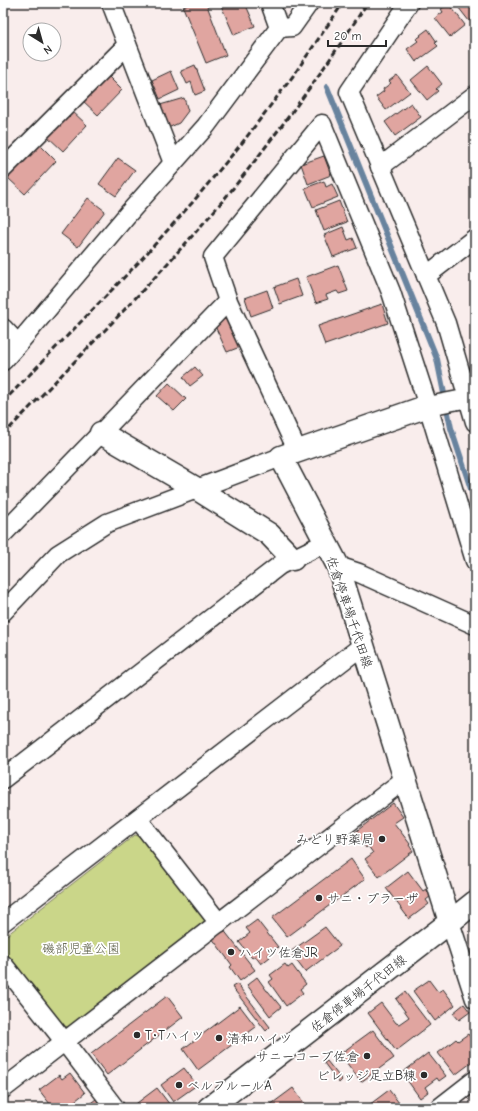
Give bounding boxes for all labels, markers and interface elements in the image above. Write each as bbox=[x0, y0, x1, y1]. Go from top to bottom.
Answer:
north arrow bbox=[22, 22, 62, 62]
scale bar bbox=[328, 22, 386, 48]
text: 20 m bbox=[334, 29, 362, 43]
text: N bbox=[41, 42, 54, 57]
street label: 佐倉停車場千代田線 bbox=[323, 554, 376, 671]
place label: みどり野薬局 bbox=[296, 832, 374, 847]
marker: みどり野薬局 bbox=[377, 834, 387, 844]
place label: サニ・プラーザ bbox=[327, 891, 419, 906]
marker: サニ・プラーザ bbox=[314, 893, 324, 903]
park label: 磯部児童公園 bbox=[42, 941, 120, 956]
place label: ハイツ佐倉JR bbox=[239, 945, 318, 960]
marker: ハイツ佐倉JR bbox=[226, 947, 236, 957]
street label: 佐倉停車場千代田線 bbox=[308, 951, 410, 1035]
place label: T･Tハイツ bbox=[145, 1028, 204, 1043]
marker: T･Tハイツ bbox=[132, 1030, 142, 1040]
place label: 清和ハイツ bbox=[227, 1031, 292, 1046]
marker: 清和ハイツ bbox=[214, 1033, 224, 1043]
place label: サニーコープ佐倉 bbox=[256, 1049, 359, 1064]
marker: サニーコープ佐倉 bbox=[362, 1051, 372, 1061]
place label: ビレッジ足立B棟 bbox=[317, 1068, 416, 1083]
marker: ビレッジ足立B棟 bbox=[419, 1070, 429, 1080]
place label: ベルフルールA bbox=[187, 1078, 272, 1093]
marker: ベルフルールA bbox=[174, 1080, 184, 1090]

